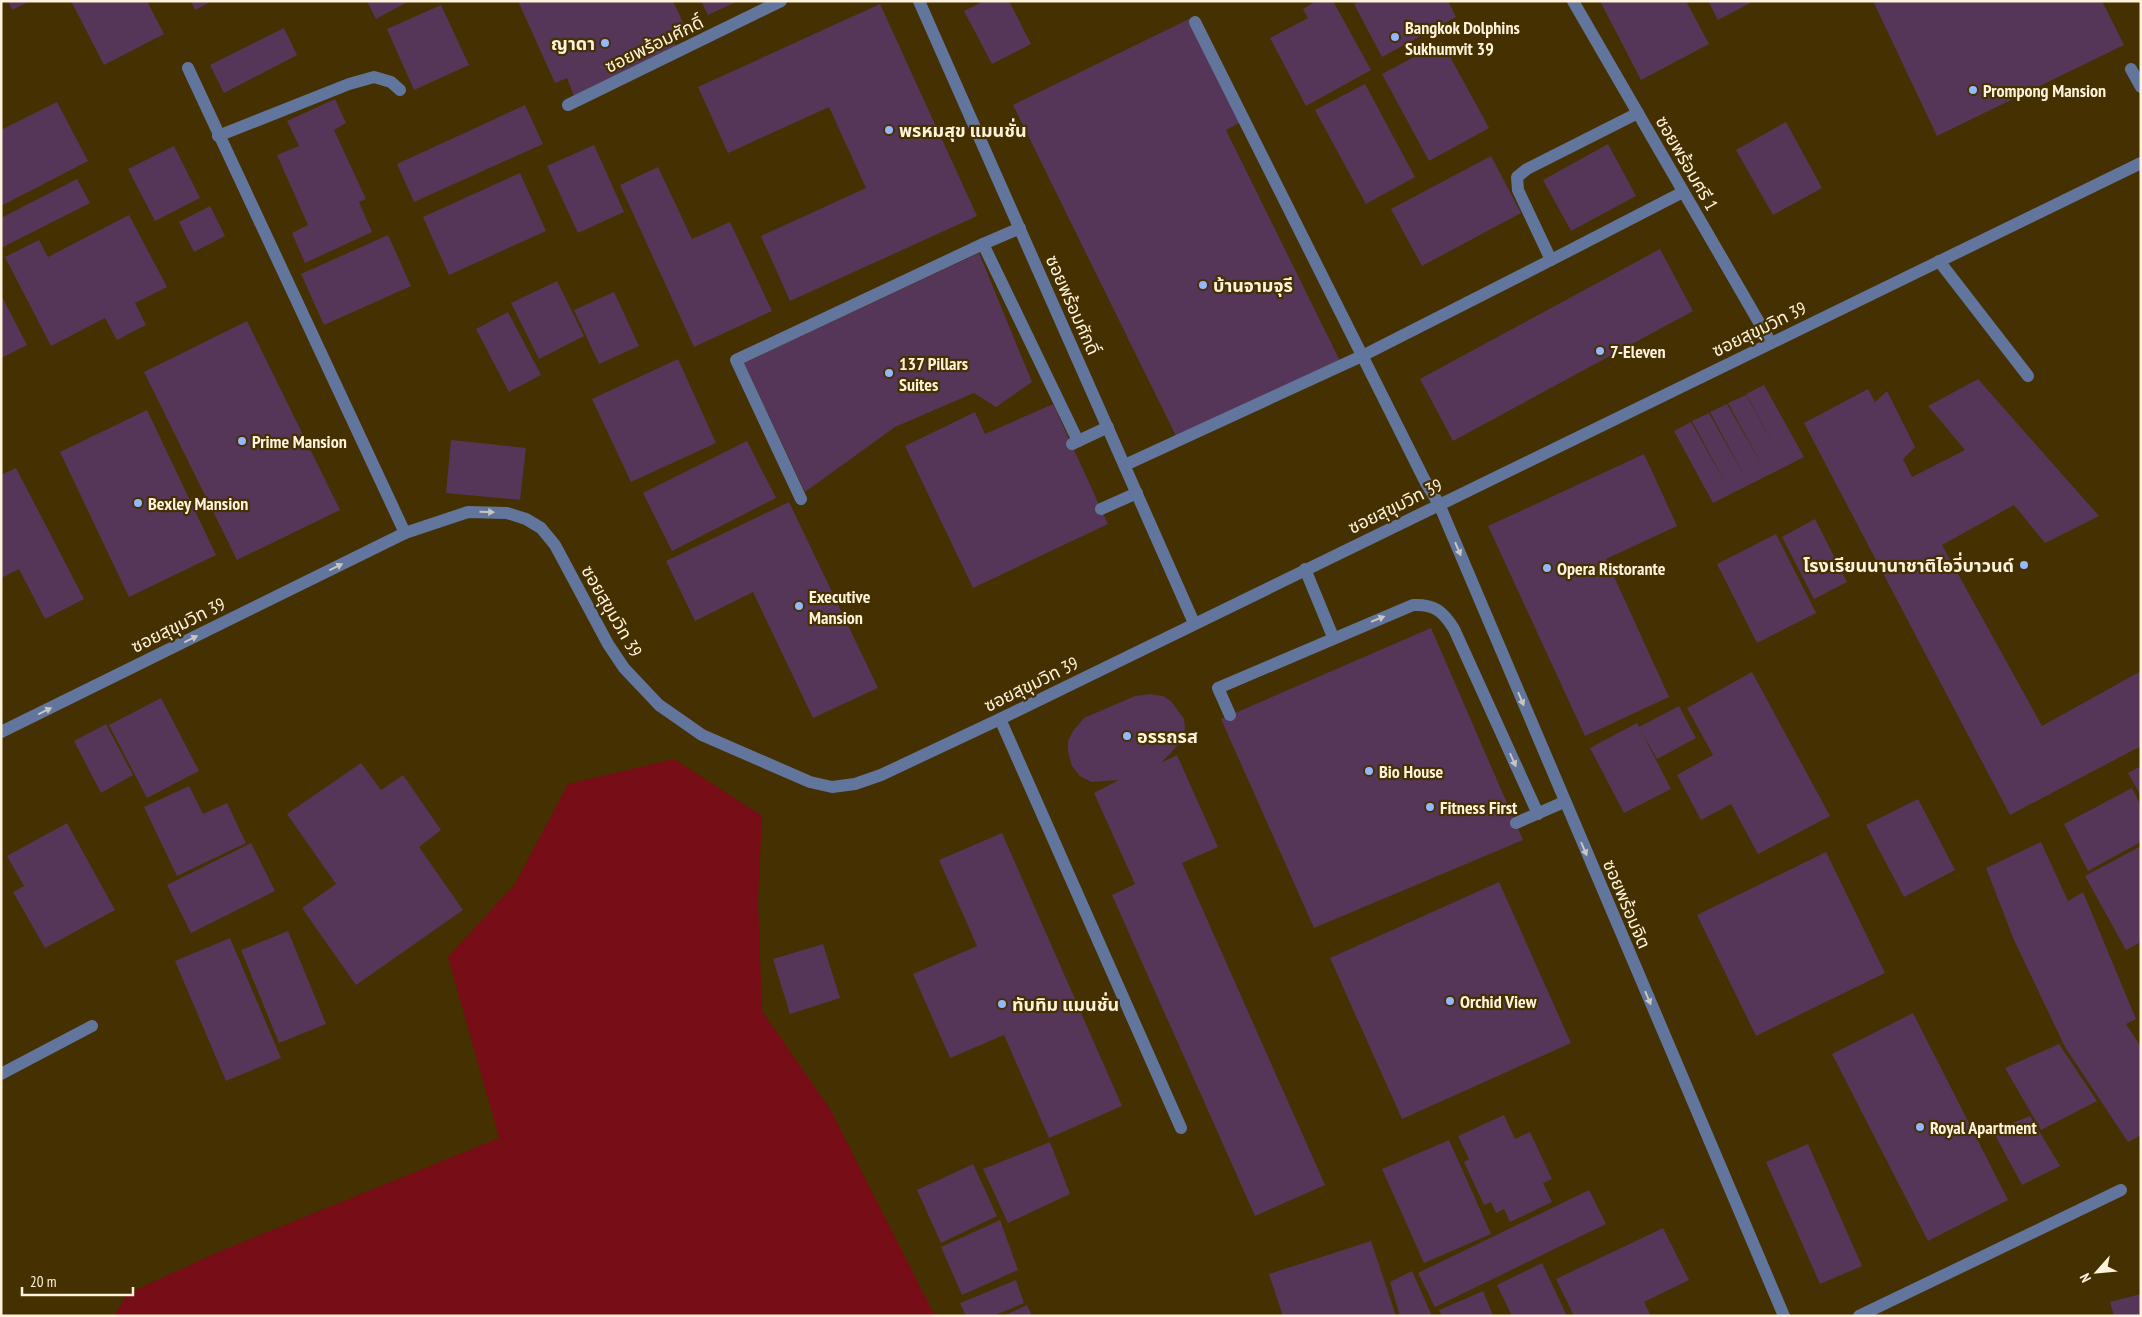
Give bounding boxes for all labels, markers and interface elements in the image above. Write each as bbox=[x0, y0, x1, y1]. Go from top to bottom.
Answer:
street label: ซอยพร้อมศักดิ์ bbox=[601, 10, 707, 78]
place label: Bangkok Dolphins Sukhumvit 39 bbox=[1405, 16, 1520, 60]
marker: Bangkok Dolphins Sukhumvit 39 bbox=[1389, 31, 1401, 43]
place label: ญาดา bbox=[551, 32, 595, 55]
marker: ญาดา bbox=[599, 37, 611, 49]
place label: Prompong Mansion bbox=[1983, 79, 2106, 102]
marker: Prompong Mansion bbox=[1967, 84, 1979, 96]
street label: ซอยพร้อมศรี 1 bbox=[1651, 111, 1723, 215]
place label: พรหมสุข แมนชั่น bbox=[899, 118, 1027, 142]
marker: พรหมสุข แมนชั่น bbox=[883, 124, 895, 136]
street label: ซอยพร้อมศักดิ์ bbox=[1041, 251, 1105, 359]
place label: บ้านจามจุรี bbox=[1213, 274, 1293, 297]
marker: บ้านจามจุรี bbox=[1197, 279, 1209, 291]
street label: ซอยสุขุมวิท 39 bbox=[1708, 296, 1810, 362]
place label: 7-Eleven bbox=[1610, 340, 1666, 363]
marker: 7-Eleven bbox=[1594, 345, 1606, 357]
place label: 137 Pillars Suites bbox=[899, 352, 968, 396]
marker: 137 Pillars Suites bbox=[883, 367, 895, 379]
place label: Prime Mansion bbox=[252, 430, 347, 453]
marker: Prime Mansion bbox=[236, 435, 248, 447]
street label: ซอยสุขุมวิท 39 bbox=[1344, 473, 1446, 539]
place label: Bexley Mansion bbox=[148, 492, 248, 515]
marker: Bexley Mansion bbox=[132, 497, 144, 509]
one-way arrow bbox=[480, 508, 496, 516]
one-way arrow bbox=[1454, 542, 1462, 556]
place label: โรงเรียนนานาชาติไอวี่บาวนด์ bbox=[1803, 552, 2014, 577]
place label: Opera Ristorante bbox=[1557, 557, 1666, 580]
marker: โรงเรียนนานาชาติไอวี่บาวนด์ bbox=[2018, 559, 2030, 571]
street label: ซอยสุขุมวิท 39 bbox=[577, 561, 647, 661]
marker: Opera Ristorante bbox=[1541, 562, 1553, 574]
one-way arrow bbox=[329, 563, 343, 571]
place label: Executive Mansion bbox=[809, 585, 871, 629]
street label: ซอยสุขุมวิท 39 bbox=[127, 592, 229, 658]
marker: Executive Mansion bbox=[793, 600, 805, 612]
one-way arrow bbox=[1371, 615, 1386, 622]
one-way arrow bbox=[183, 635, 198, 643]
street label: ซอยสุขุมวิท 39 bbox=[980, 651, 1082, 717]
one-way arrow bbox=[1517, 692, 1525, 707]
one-way arrow bbox=[38, 707, 52, 715]
place label: อรรถรส bbox=[1137, 725, 1198, 748]
marker: อรรถรส bbox=[1121, 730, 1133, 742]
one-way arrow bbox=[1510, 753, 1518, 767]
place label: Bio House bbox=[1379, 760, 1444, 783]
marker: Bio House bbox=[1363, 765, 1375, 777]
place label: Fitness First bbox=[1440, 796, 1518, 819]
marker: Fitness First bbox=[1424, 801, 1436, 813]
one-way arrow bbox=[1581, 841, 1589, 856]
street label: ซอยพร้อมจิต bbox=[1598, 856, 1656, 952]
place label: Orchid View bbox=[1460, 990, 1537, 1013]
one-way arrow bbox=[1644, 991, 1652, 1005]
place label: ทับทิม แมนชั่น bbox=[1012, 992, 1119, 1016]
marker: Orchid View bbox=[1444, 995, 1456, 1007]
marker: ทับทิม แมนชั่น bbox=[996, 998, 1008, 1010]
place label: Royal Apartment bbox=[1930, 1116, 2037, 1139]
marker: Royal Apartment bbox=[1914, 1121, 1926, 1133]
north arrow bbox=[2072, 1247, 2122, 1297]
scale bar bbox=[22, 1264, 134, 1296]
text: N bbox=[2076, 1270, 2095, 1285]
text: 20 m bbox=[30, 1272, 56, 1291]

